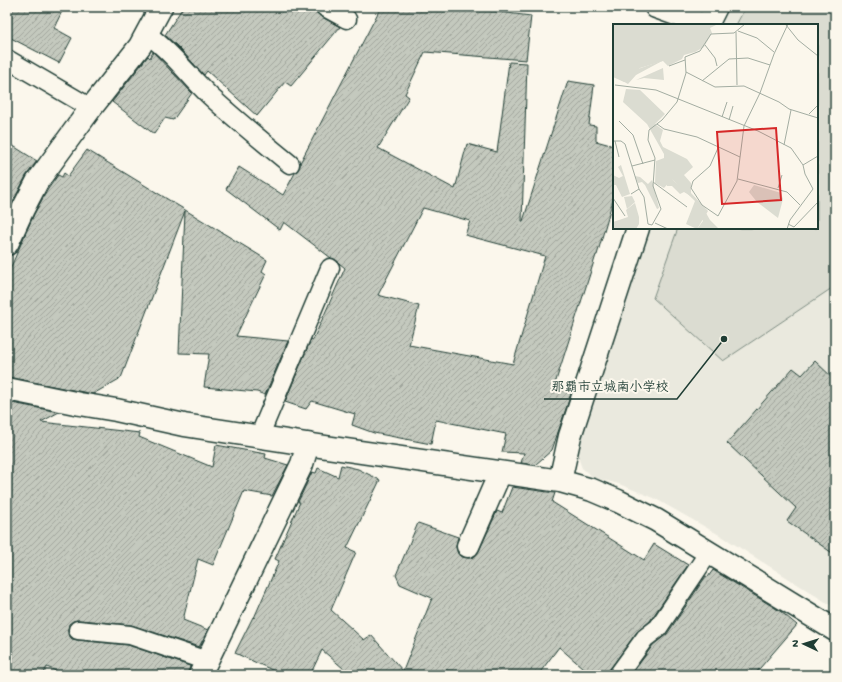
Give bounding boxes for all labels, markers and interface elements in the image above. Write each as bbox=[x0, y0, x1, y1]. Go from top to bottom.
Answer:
inset map bbox=[613, 24, 818, 229]
callout: 那覇市立城南小学校 bbox=[544, 374, 677, 399]
text: 那覇市立城南小学校 bbox=[551, 380, 669, 396]
north arrow bbox=[784, 624, 824, 664]
text: N bbox=[790, 639, 802, 647]

